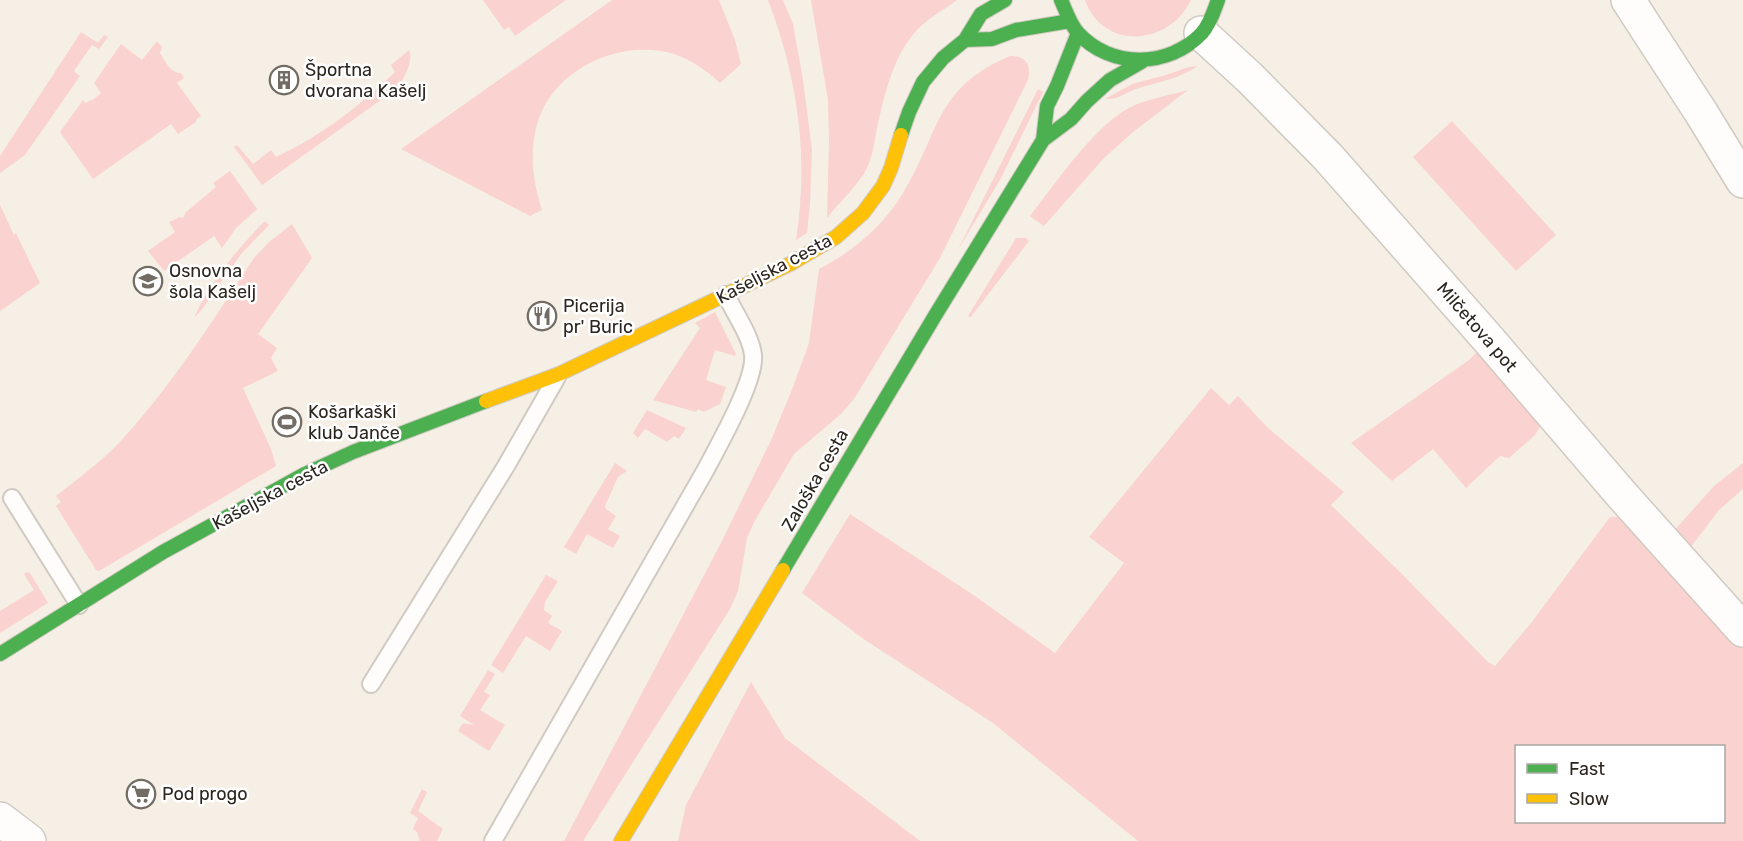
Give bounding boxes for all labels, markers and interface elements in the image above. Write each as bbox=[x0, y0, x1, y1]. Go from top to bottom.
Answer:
place label: Športna dvorana Kašelj bbox=[305, 59, 426, 102]
building icon: Športna dvorana Kašelj bbox=[268, 64, 300, 96]
street label: Kašeljska cesta bbox=[712, 229, 836, 309]
place label: Osnovna šola Kašelj bbox=[169, 260, 256, 303]
school or university icon: Osnovna šola Kašelj bbox=[132, 265, 164, 297]
street label: Milčetova pot bbox=[1432, 278, 1522, 376]
place label: Picerija pr' Buric bbox=[563, 295, 633, 338]
restaurant icon: Picerija pr' Buric bbox=[526, 300, 558, 332]
place label: Košarkaški klub Janče bbox=[308, 401, 400, 444]
sports icon: Košarkaški klub Janče bbox=[271, 406, 303, 438]
street label: Zaloška cesta bbox=[777, 425, 853, 535]
street label: Kašeljska cesta bbox=[208, 455, 332, 535]
legend bbox=[1515, 745, 1725, 823]
text: Fast bbox=[1569, 758, 1605, 780]
supermarket icon: Pod progo bbox=[125, 778, 157, 810]
place label: Pod progo bbox=[162, 783, 248, 805]
text: Slow bbox=[1569, 788, 1609, 810]

